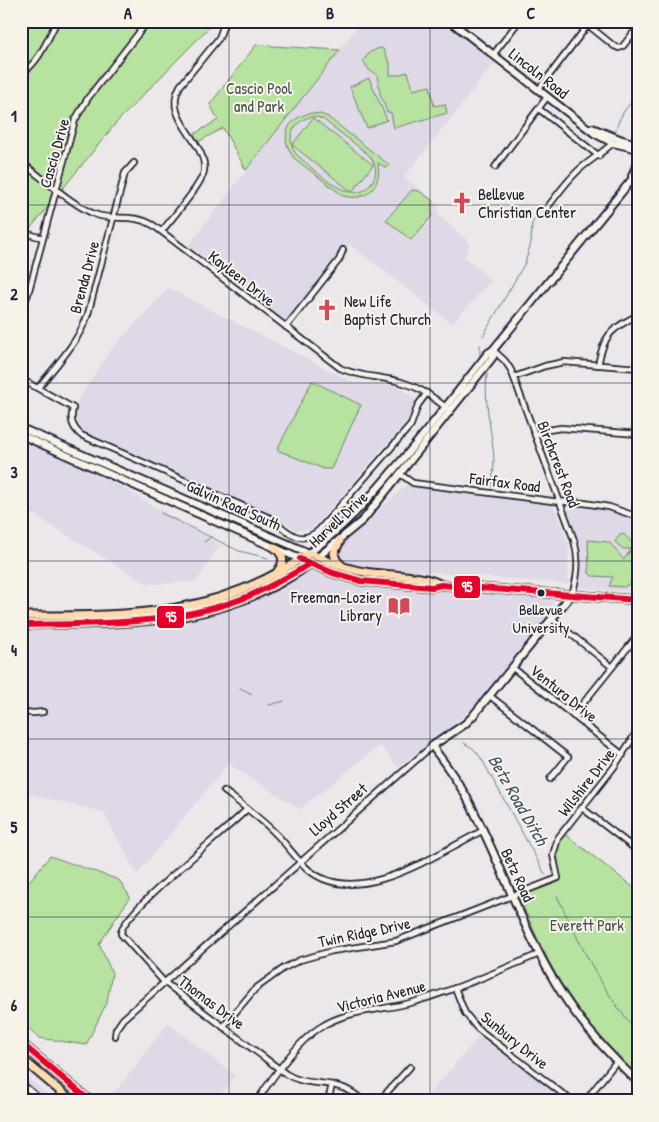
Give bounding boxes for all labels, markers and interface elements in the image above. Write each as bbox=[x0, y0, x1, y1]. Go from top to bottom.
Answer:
text: A bbox=[124, 2, 132, 24]
text: B bbox=[326, 2, 334, 24]
text: C bbox=[527, 2, 536, 24]
street label: Lincoln Road bbox=[504, 43, 574, 103]
park label: Cascio Pool and Park bbox=[226, 77, 293, 117]
text: 1 bbox=[11, 105, 17, 127]
street label: Cascio Drive bbox=[34, 115, 75, 190]
place label: Bellevue Christian Center bbox=[478, 183, 576, 223]
church icon: Bellevue Christian Center bbox=[449, 190, 475, 216]
street label: Brenda Drive bbox=[64, 238, 104, 316]
street label: Kayleen Drive bbox=[204, 245, 281, 312]
text: 2 bbox=[10, 283, 18, 305]
place label: New Life Baptist Church bbox=[344, 290, 431, 330]
church icon: New Life Baptist Church bbox=[314, 297, 340, 323]
street label: Birchcrest Road bbox=[532, 418, 586, 510]
text: 3 bbox=[10, 461, 18, 483]
street label: Fairfax Road bbox=[467, 467, 542, 497]
street label: Galvin Road South bbox=[183, 474, 285, 536]
street label: Harvell Drive bbox=[304, 486, 373, 552]
line badge: 95 bbox=[453, 575, 481, 599]
text: 95 bbox=[461, 577, 473, 596]
place label: Freeman-Lozier Library bbox=[290, 586, 382, 626]
marker: Bellevue University bbox=[536, 588, 546, 598]
library icon: Freeman-Lozier Library bbox=[386, 593, 412, 619]
place label: Bellevue University bbox=[513, 599, 569, 638]
line badge: 95 bbox=[156, 605, 185, 629]
text: 95 bbox=[165, 607, 177, 626]
text: 4 bbox=[11, 639, 17, 661]
street label: Ventura Drive bbox=[526, 659, 603, 727]
street label: Wilshire Drive bbox=[553, 743, 620, 820]
water label: Betz Road Ditch bbox=[482, 750, 555, 851]
street label: Lloyd Street bbox=[304, 777, 372, 840]
text: 5 bbox=[11, 816, 18, 838]
street label: Betz Road bbox=[496, 845, 540, 905]
street label: Twin Ridge Drive bbox=[316, 911, 413, 953]
park label: Everett Park bbox=[550, 914, 624, 936]
street label: Thomas Drive bbox=[174, 970, 250, 1035]
street label: Victoria Avenue bbox=[334, 974, 428, 1018]
text: 6 bbox=[11, 994, 18, 1016]
street label: Sunbury Drive bbox=[477, 1006, 554, 1074]

